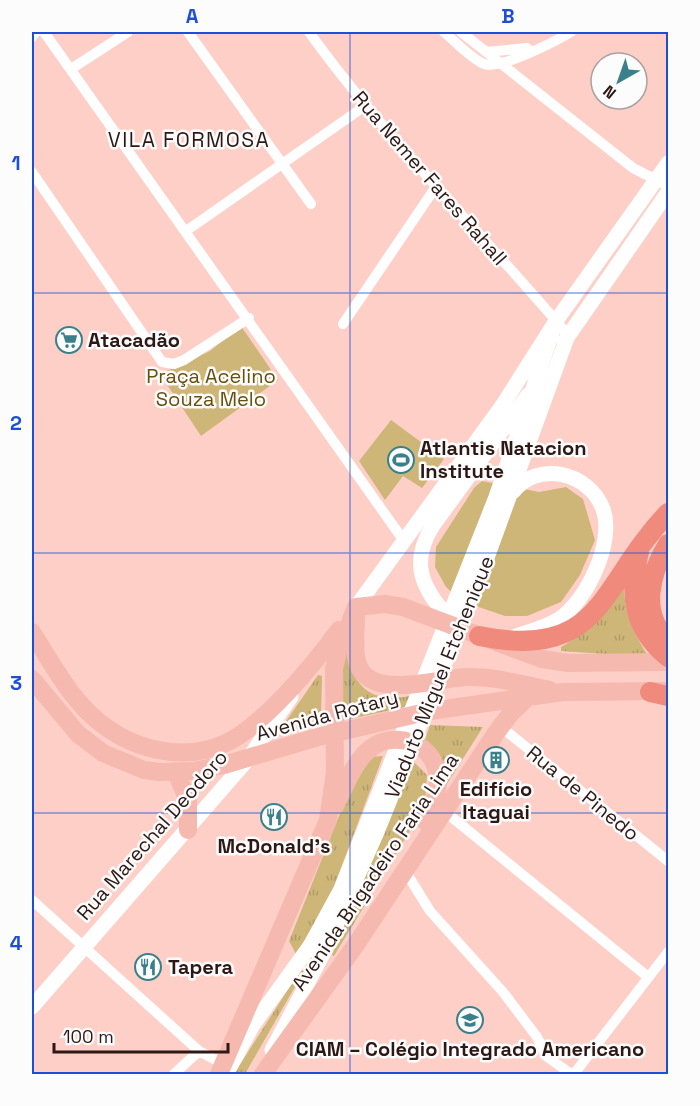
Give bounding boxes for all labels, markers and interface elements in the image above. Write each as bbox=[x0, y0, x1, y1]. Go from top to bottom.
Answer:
text: A bbox=[186, 3, 199, 29]
text: B bbox=[501, 3, 515, 29]
north arrow bbox=[589, 51, 649, 111]
text: N bbox=[599, 81, 621, 104]
street label: Rua Nemer Fares Rahall bbox=[347, 85, 513, 271]
district label: VILA FORMOSA bbox=[108, 126, 270, 153]
text: 1 bbox=[11, 150, 21, 176]
supermarket icon: Atacadão bbox=[54, 325, 84, 355]
place label: Atacadão bbox=[88, 327, 180, 353]
park label: Praça Acelino Souza Melo bbox=[146, 363, 276, 412]
text: 2 bbox=[10, 410, 22, 436]
place label: Atlantis Natacion Institute bbox=[420, 435, 587, 484]
sports icon: Atlantis Natacion Institute bbox=[386, 445, 416, 475]
street label: Viaduto Miguel Etchenique bbox=[378, 552, 500, 802]
text: 3 bbox=[10, 670, 22, 696]
street label: Avenida Rotary bbox=[253, 684, 401, 746]
street label: Rua de Pinedo bbox=[521, 740, 645, 846]
street label: Rua Marechal Deodoro bbox=[71, 744, 233, 926]
building icon: Edifício Itaguai bbox=[481, 745, 511, 775]
street label: Avenida Brigadeiro Faria Lima bbox=[286, 748, 464, 996]
place label: Edifício Itaguai bbox=[460, 776, 532, 825]
restaurant icon: McDonald's bbox=[259, 802, 289, 832]
place label: McDonald's bbox=[217, 833, 331, 859]
text: 4 bbox=[10, 930, 23, 956]
restaurant icon: Tapera bbox=[133, 952, 163, 982]
place label: Tapera bbox=[168, 954, 234, 980]
school or university icon: CIAM – Colégio Integrado Americano bbox=[455, 1005, 485, 1035]
scale bar bbox=[54, 1016, 228, 1054]
text: 100 m bbox=[63, 1025, 114, 1048]
place label: CIAM – Colégio Integrado Americano bbox=[296, 1036, 644, 1062]

